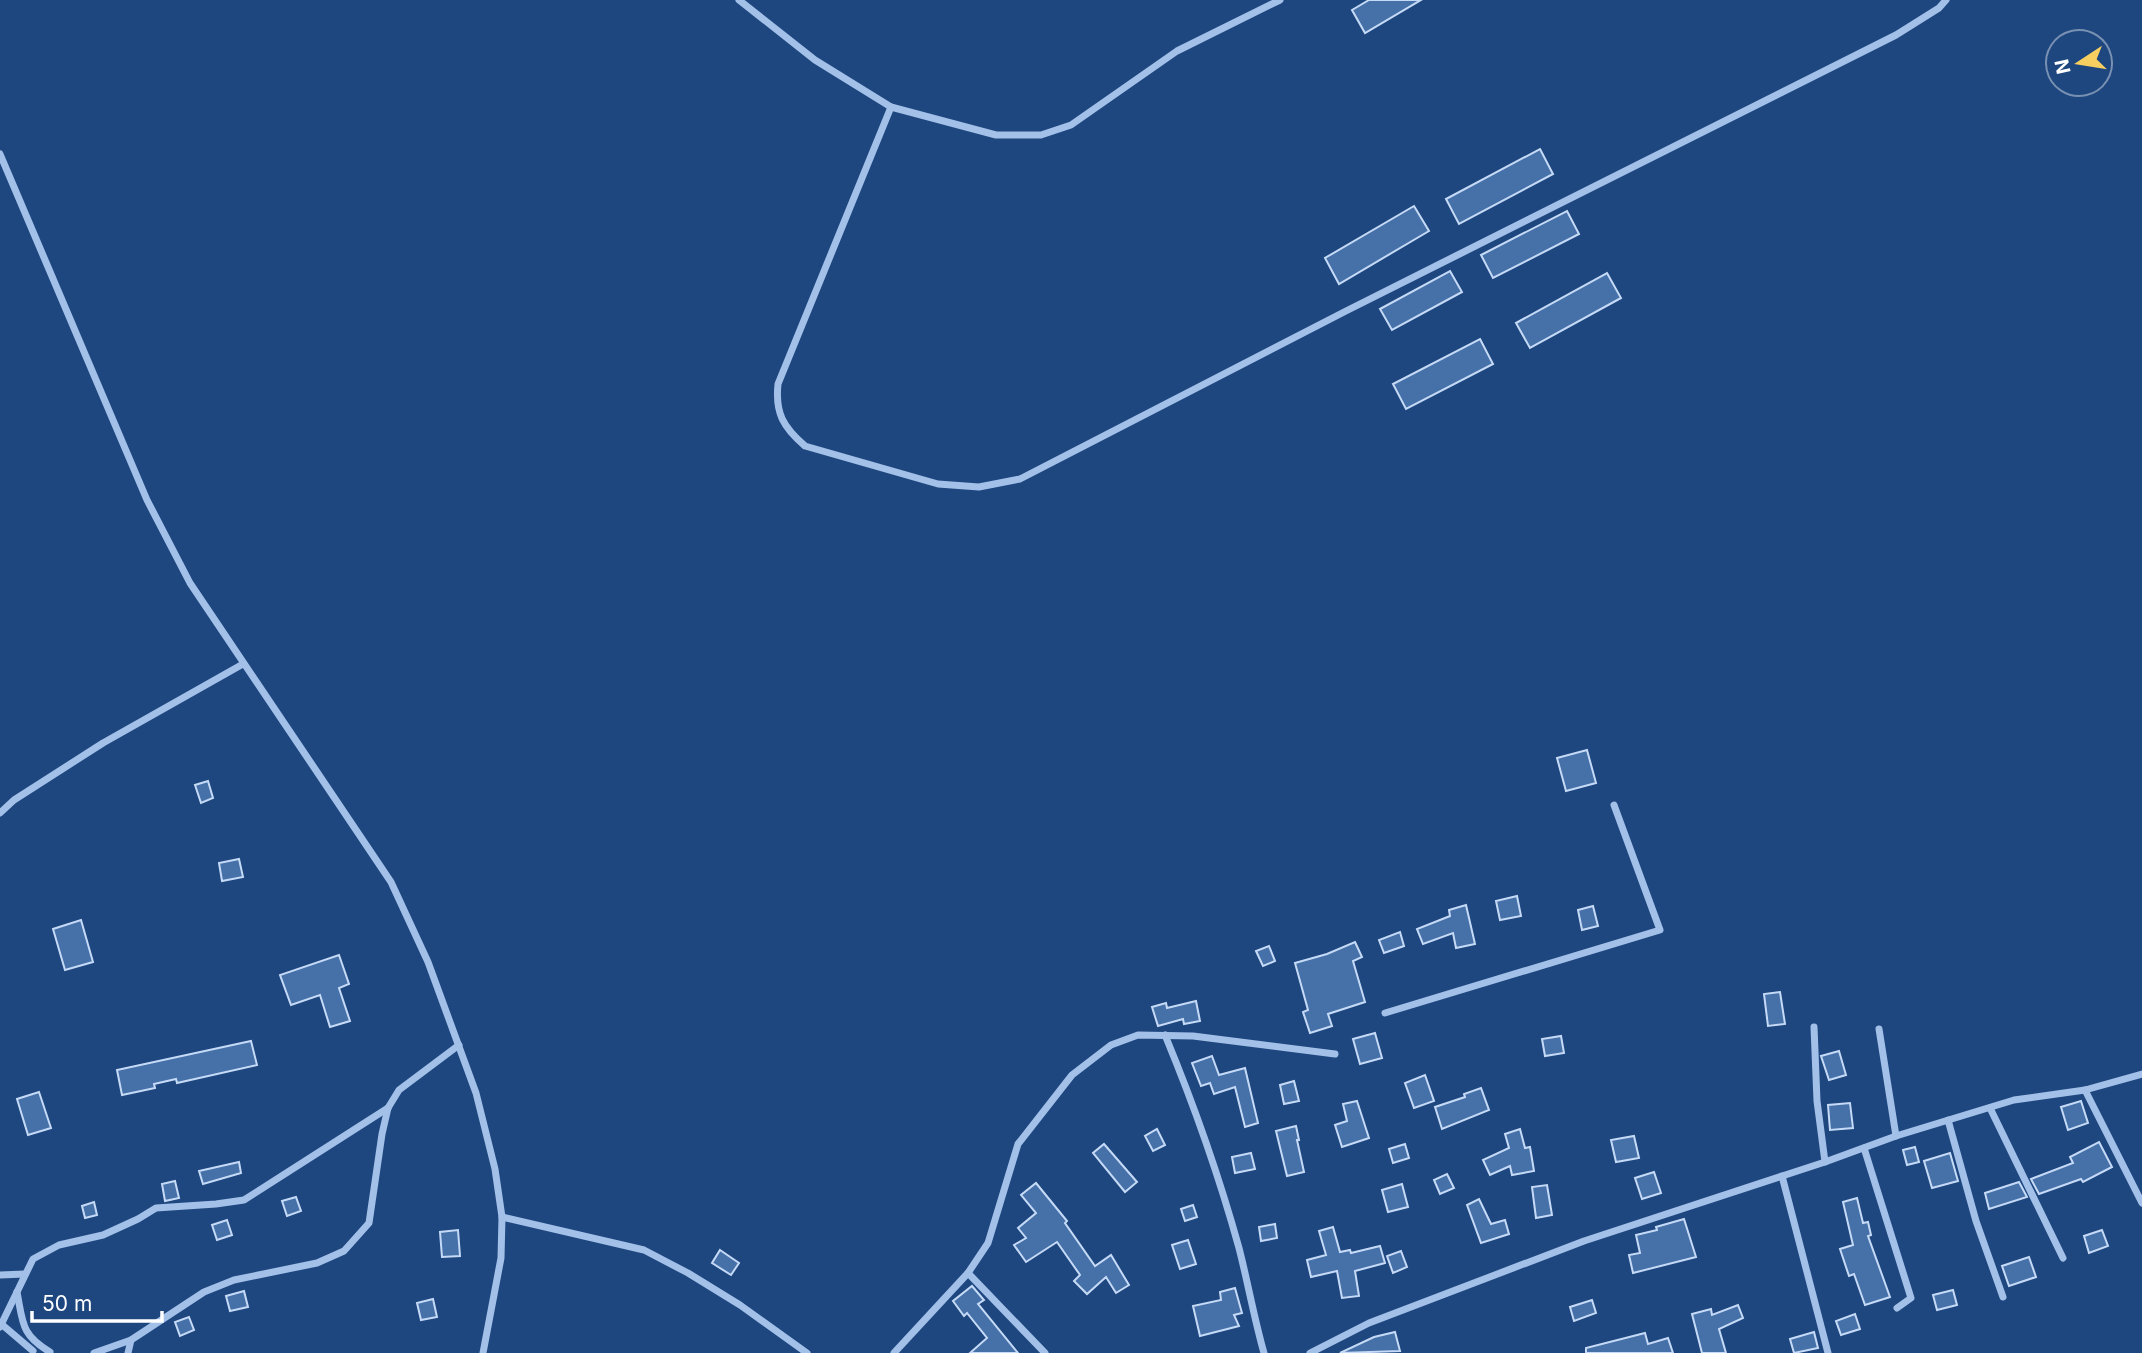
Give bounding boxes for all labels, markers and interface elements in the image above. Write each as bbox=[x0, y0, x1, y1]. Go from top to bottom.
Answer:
north arrow bbox=[2044, 28, 2114, 98]
text: N bbox=[2050, 57, 2076, 76]
scale bar bbox=[32, 1280, 161, 1324]
text: 50 m bbox=[42, 1291, 92, 1316]

